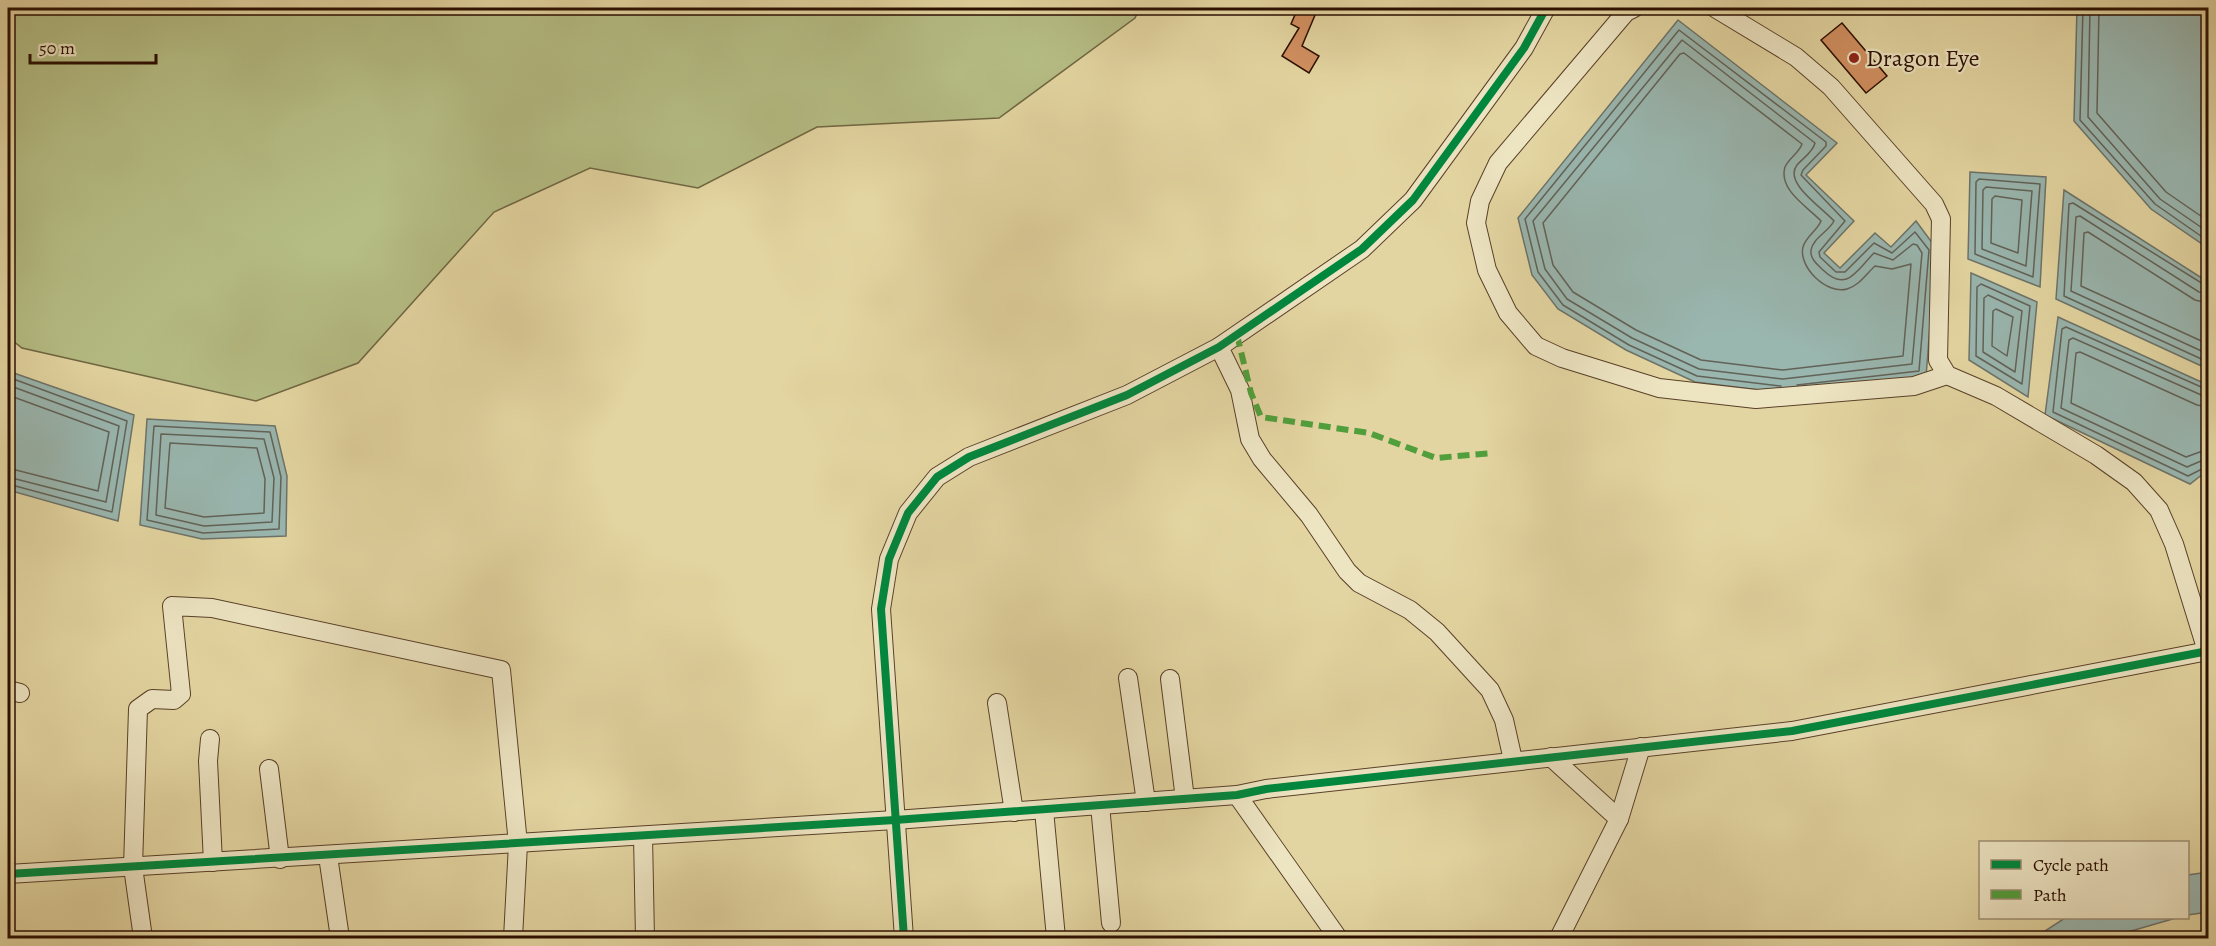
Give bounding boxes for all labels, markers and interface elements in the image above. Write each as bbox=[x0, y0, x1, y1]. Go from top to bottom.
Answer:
scale bar bbox=[30, 27, 156, 65]
text: 50 m bbox=[39, 36, 75, 60]
place label: Dragon Eye bbox=[1866, 42, 1979, 74]
marker: Dragon Eye bbox=[1847, 51, 1861, 65]
legend bbox=[1979, 841, 2189, 919]
text: Cycle path bbox=[2033, 853, 2109, 877]
text: Path bbox=[2033, 883, 2067, 907]

